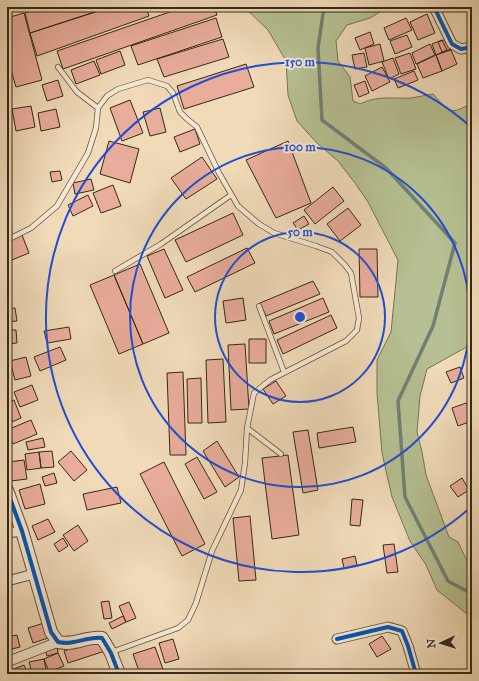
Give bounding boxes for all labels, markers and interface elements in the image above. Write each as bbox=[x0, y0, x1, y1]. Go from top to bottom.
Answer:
text: 150 m bbox=[285, 55, 316, 69]
text: 100 m bbox=[284, 140, 317, 154]
text: 50 m bbox=[287, 225, 314, 239]
centre of rings bbox=[293, 310, 307, 324]
north arrow bbox=[421, 623, 461, 663]
text: N bbox=[425, 638, 438, 649]

